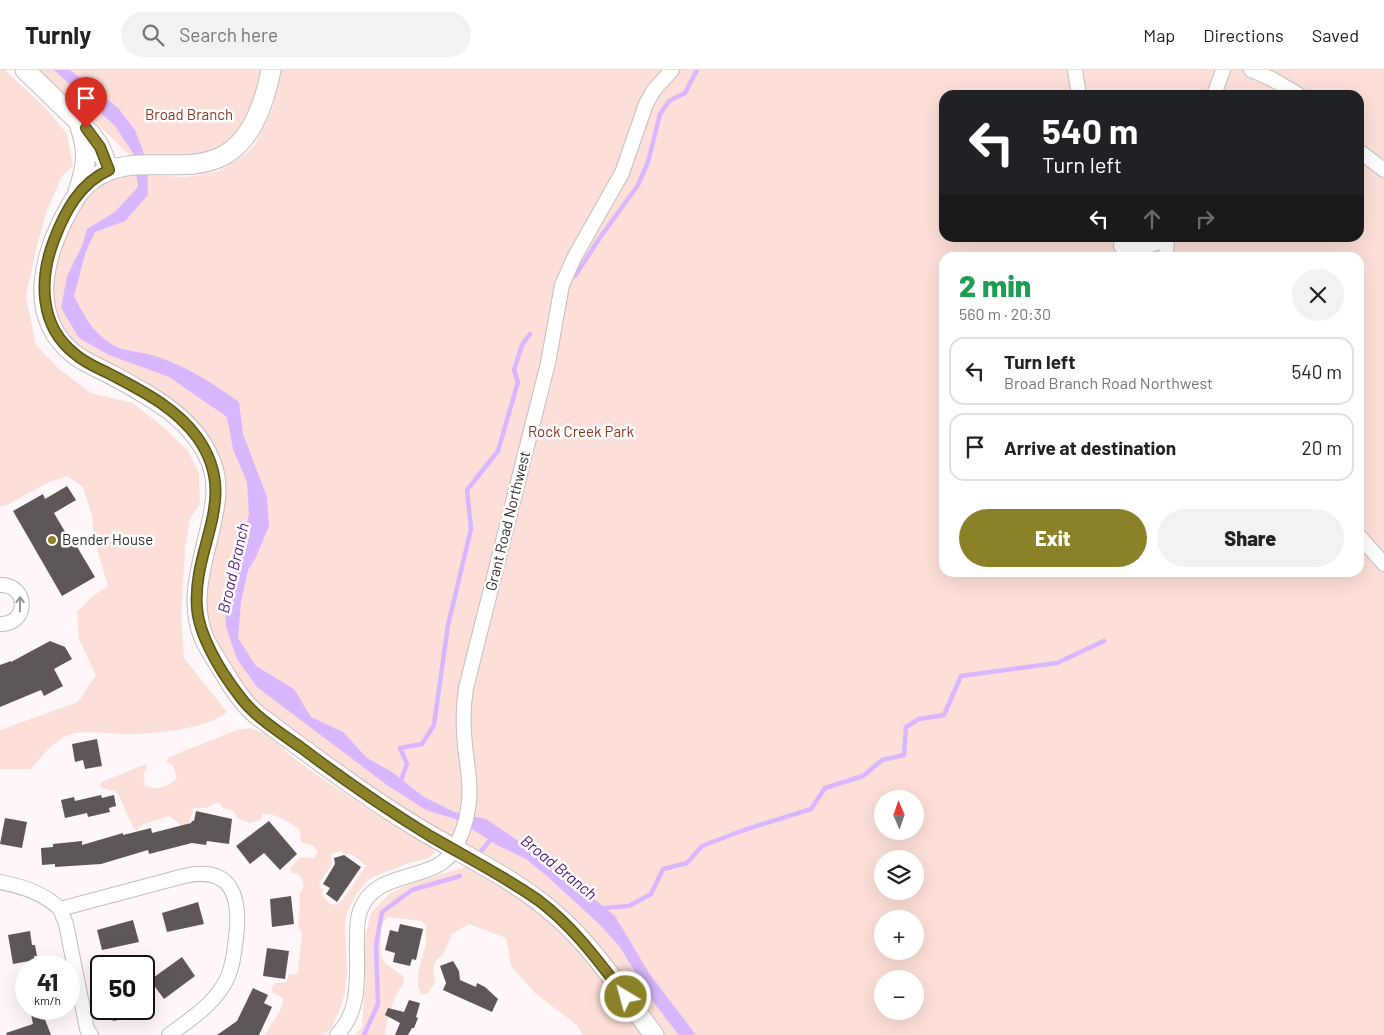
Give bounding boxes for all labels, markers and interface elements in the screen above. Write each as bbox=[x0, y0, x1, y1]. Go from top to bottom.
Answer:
search box bbox=[121, 12, 471, 57]
text: Turnly bbox=[25, 20, 91, 49]
icon: search bbox=[139, 21, 167, 49]
text: Search here bbox=[179, 23, 278, 46]
text: Map bbox=[1143, 24, 1175, 46]
text: Directions bbox=[1203, 24, 1284, 46]
text: Saved bbox=[1312, 24, 1359, 46]
pin bbox=[65, 77, 107, 128]
icon: arrive bbox=[72, 84, 100, 112]
park label: Broad Branch bbox=[145, 105, 233, 123]
text: 540 m bbox=[1042, 109, 1138, 151]
icon: left bbox=[959, 110, 1024, 175]
text: Turn left bbox=[1042, 151, 1122, 177]
icon: left bbox=[1085, 205, 1113, 233]
icon: ahead bbox=[1138, 205, 1166, 233]
icon: right bbox=[1191, 205, 1219, 233]
text: 2 min bbox=[959, 267, 1031, 303]
button: close bbox=[1292, 269, 1344, 321]
text: 560 m · 20:30 bbox=[959, 304, 1051, 323]
text: Turn left bbox=[1004, 350, 1075, 373]
icon: left bbox=[961, 357, 989, 385]
text: 540 m bbox=[1292, 360, 1342, 383]
text: Broad Branch Road Northwest bbox=[1004, 373, 1213, 392]
park label: Rock Creek Park bbox=[528, 422, 635, 440]
icon: arrive bbox=[961, 433, 989, 461]
text: Arrive at destination bbox=[1004, 436, 1176, 459]
text: 20 m bbox=[1302, 436, 1342, 459]
street label: Grant Road Northwest bbox=[481, 449, 533, 593]
button: Exit bbox=[959, 509, 1147, 567]
button: Share bbox=[1157, 509, 1344, 567]
water label: Broad Branch bbox=[213, 521, 252, 615]
place label: Bender House bbox=[62, 530, 153, 548]
marker: Bender House bbox=[46, 534, 58, 546]
one-way arrow bbox=[15, 597, 25, 613]
north arrow bbox=[874, 790, 924, 840]
map controls bbox=[874, 790, 924, 1020]
water label: Broad Branch bbox=[518, 830, 601, 903]
button: layers bbox=[874, 850, 924, 900]
button: + bbox=[874, 910, 924, 960]
speed limit sign: 50 bbox=[90, 955, 155, 1020]
text: 41 bbox=[37, 966, 58, 996]
position arrow bbox=[599, 970, 651, 1022]
button: − bbox=[874, 970, 924, 1020]
text: km/h bbox=[34, 993, 61, 1007]

